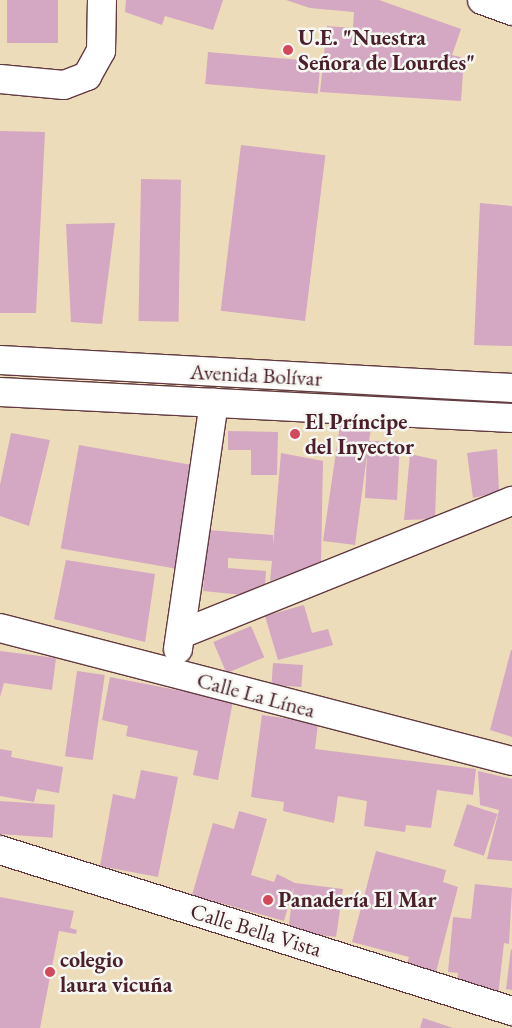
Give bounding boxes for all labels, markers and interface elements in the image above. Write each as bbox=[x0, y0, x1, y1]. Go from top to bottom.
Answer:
place label: U.E. "Nuestra Señora de Lourdes" bbox=[298, 24, 475, 76]
marker: U.E. "Nuestra Señora de Lourdes" bbox=[282, 44, 294, 56]
street label: Avenida Bolívar bbox=[189, 358, 323, 392]
place label: El Príncipe del Inyector bbox=[305, 408, 414, 460]
marker: El Príncipe del Inyector bbox=[289, 428, 301, 440]
street label: Calle La Línea bbox=[194, 667, 318, 723]
place label: Panadería El Mar bbox=[278, 887, 437, 913]
marker: Panadería El Mar bbox=[262, 894, 274, 906]
street label: Calle Bella Vista bbox=[187, 898, 325, 962]
place label: colegio laura vicuña bbox=[60, 946, 172, 998]
marker: colegio laura vicuña bbox=[44, 966, 56, 978]

